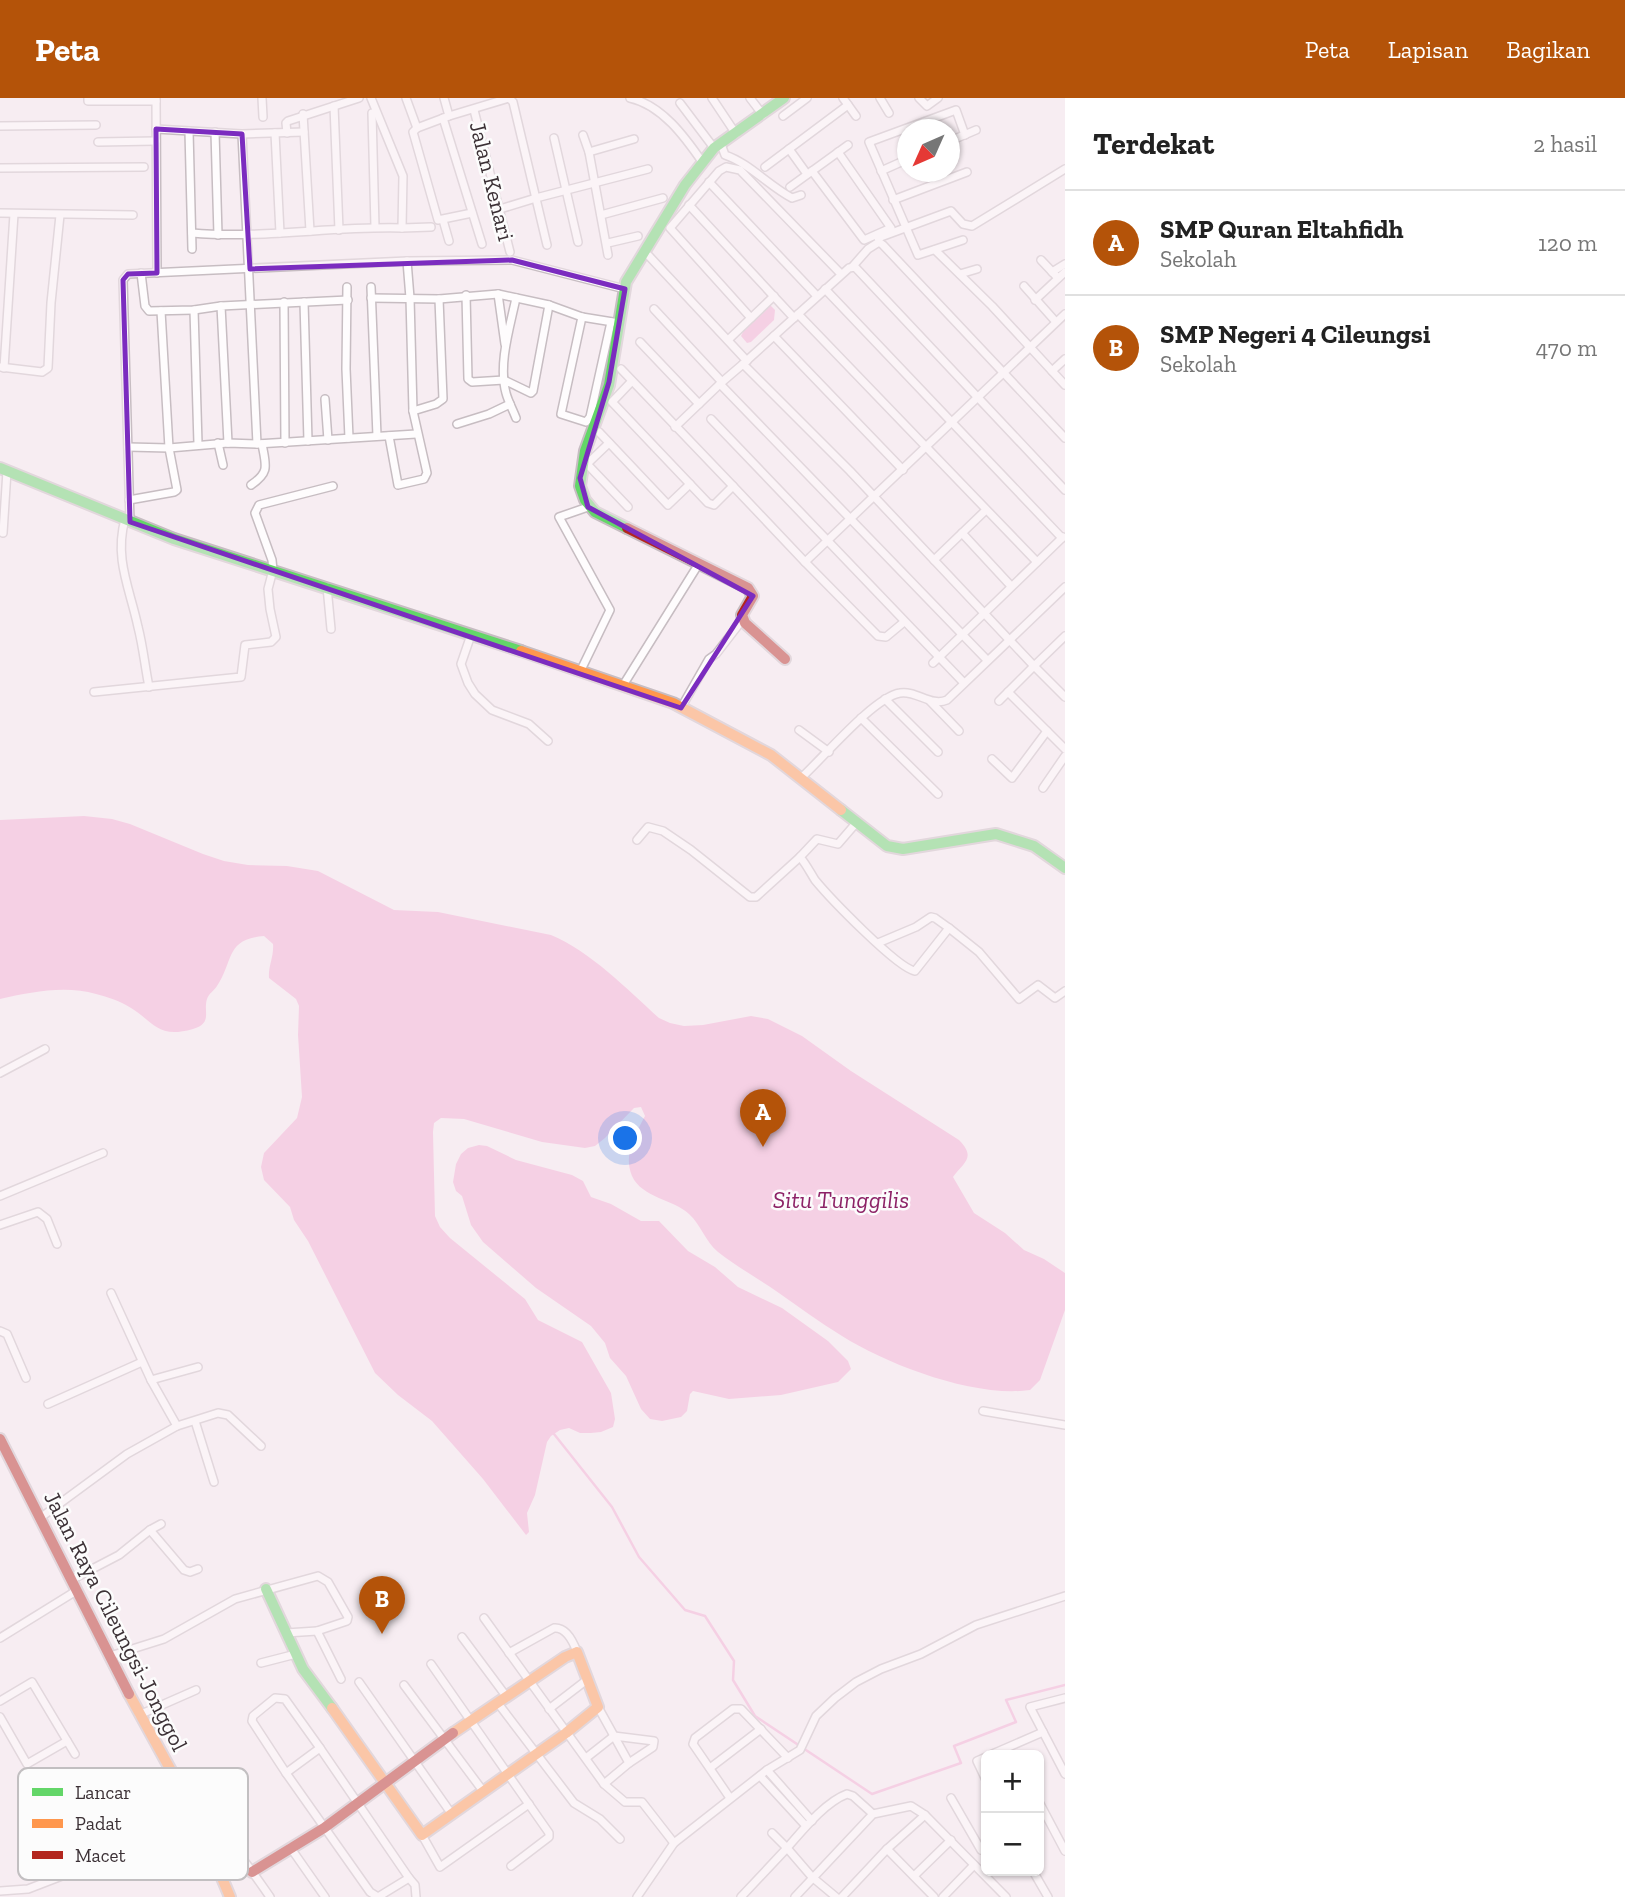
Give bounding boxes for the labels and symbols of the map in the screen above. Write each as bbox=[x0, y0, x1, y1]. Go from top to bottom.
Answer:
street label: Jalan Kenari bbox=[464, 118, 520, 244]
north arrow bbox=[897, 119, 960, 182]
pin: A bbox=[740, 1089, 786, 1147]
your location bbox=[608, 1121, 642, 1155]
water label: Situ Tunggilis bbox=[773, 1185, 909, 1214]
street label: Jalan Raya Cileungsi-Jonggol bbox=[38, 1486, 194, 1756]
pin: B bbox=[359, 1576, 405, 1634]
legend bbox=[18, 1768, 248, 1880]
text: Lancar bbox=[75, 1781, 131, 1804]
text: Padat bbox=[75, 1812, 122, 1835]
text: Macet bbox=[75, 1844, 126, 1867]

